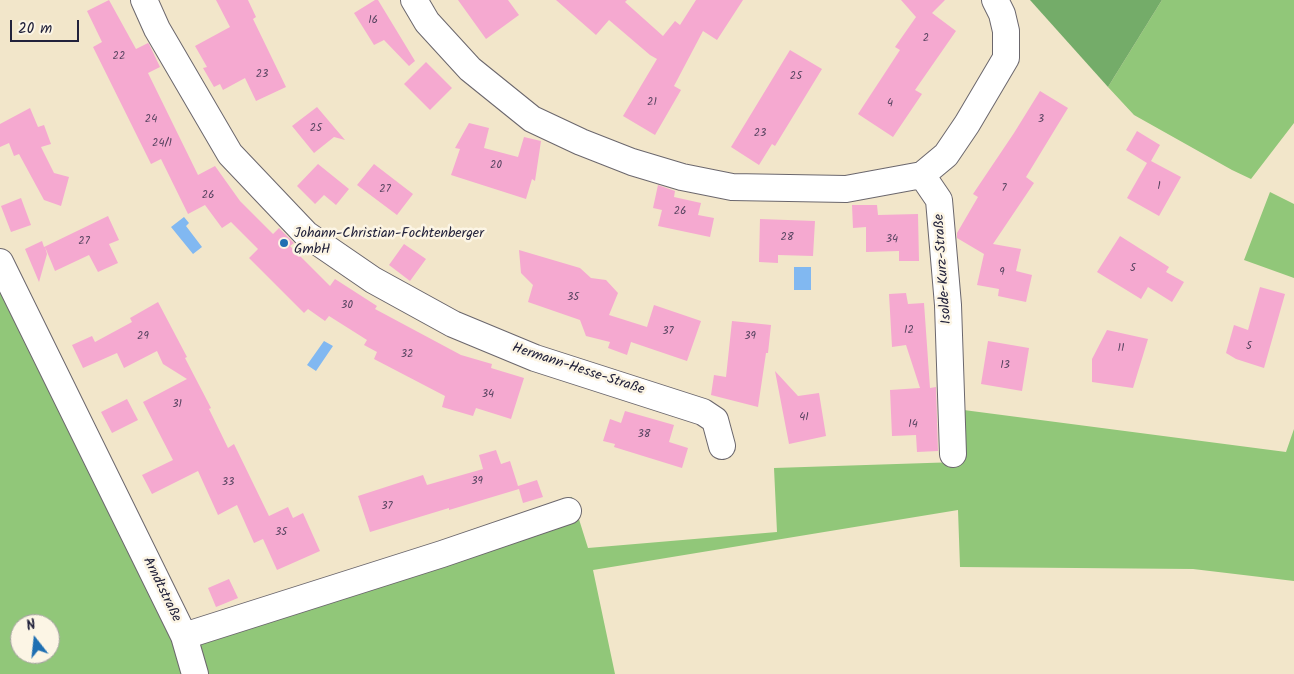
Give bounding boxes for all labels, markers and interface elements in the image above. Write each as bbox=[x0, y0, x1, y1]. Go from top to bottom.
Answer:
scale bar bbox=[12, 10, 81, 42]
house number: 16 bbox=[368, 14, 378, 28]
text: 20 m bbox=[18, 17, 52, 41]
house number: 2 bbox=[923, 32, 929, 46]
house number: 22 bbox=[113, 50, 125, 64]
house number: 23 bbox=[256, 68, 268, 82]
house number: 25 bbox=[790, 70, 802, 84]
house number: 21 bbox=[647, 96, 657, 110]
house number: 4 bbox=[887, 97, 893, 111]
house number: 24 bbox=[145, 113, 157, 127]
house number: 3 bbox=[1038, 113, 1044, 127]
house number: 25 bbox=[310, 122, 322, 136]
house number: 23 bbox=[754, 127, 766, 141]
house number: 24/1 bbox=[152, 137, 172, 151]
house number: 20 bbox=[490, 159, 502, 173]
house number: 1 bbox=[1157, 180, 1161, 194]
house number: 7 bbox=[1001, 182, 1007, 196]
house number: 27 bbox=[379, 183, 391, 197]
house number: 26 bbox=[202, 189, 214, 203]
house number: 26 bbox=[674, 205, 686, 219]
street label: Isolde-Kurz-Straße bbox=[932, 213, 956, 325]
place label: Johann-Christian-Fochtenberger GmbH bbox=[294, 227, 484, 260]
house number: 28 bbox=[780, 231, 794, 245]
house number: 34 bbox=[886, 233, 898, 247]
house number: 27 bbox=[78, 235, 90, 249]
marker: Johann-Christian-Fochtenberger GmbH bbox=[278, 237, 290, 249]
house number: 5 bbox=[1130, 262, 1136, 276]
house number: 9 bbox=[999, 266, 1005, 280]
house number: 35 bbox=[567, 291, 579, 305]
house number: 30 bbox=[341, 299, 353, 313]
house number: 12 bbox=[904, 324, 914, 338]
house number: 37 bbox=[662, 325, 674, 339]
house number: 29 bbox=[137, 330, 149, 344]
house number: 39 bbox=[744, 330, 756, 344]
house number: 5 bbox=[1246, 340, 1252, 354]
street label: Hermann-Hesse-Straße bbox=[510, 341, 646, 399]
house number: 11 bbox=[1118, 342, 1124, 356]
house number: 32 bbox=[401, 348, 413, 362]
house number: 13 bbox=[1000, 359, 1010, 373]
house number: 34 bbox=[482, 388, 494, 402]
house number: 31 bbox=[172, 398, 182, 412]
house number: 41 bbox=[799, 411, 809, 425]
house number: 14 bbox=[908, 418, 918, 432]
house number: 38 bbox=[638, 428, 650, 442]
house number: 39 bbox=[471, 475, 483, 489]
house number: 33 bbox=[222, 476, 234, 490]
house number: 37 bbox=[381, 500, 393, 514]
house number: 35 bbox=[275, 526, 287, 540]
street label: Arndtstraße bbox=[138, 555, 184, 625]
north arrow bbox=[10, 614, 60, 664]
text: N bbox=[24, 614, 38, 637]

